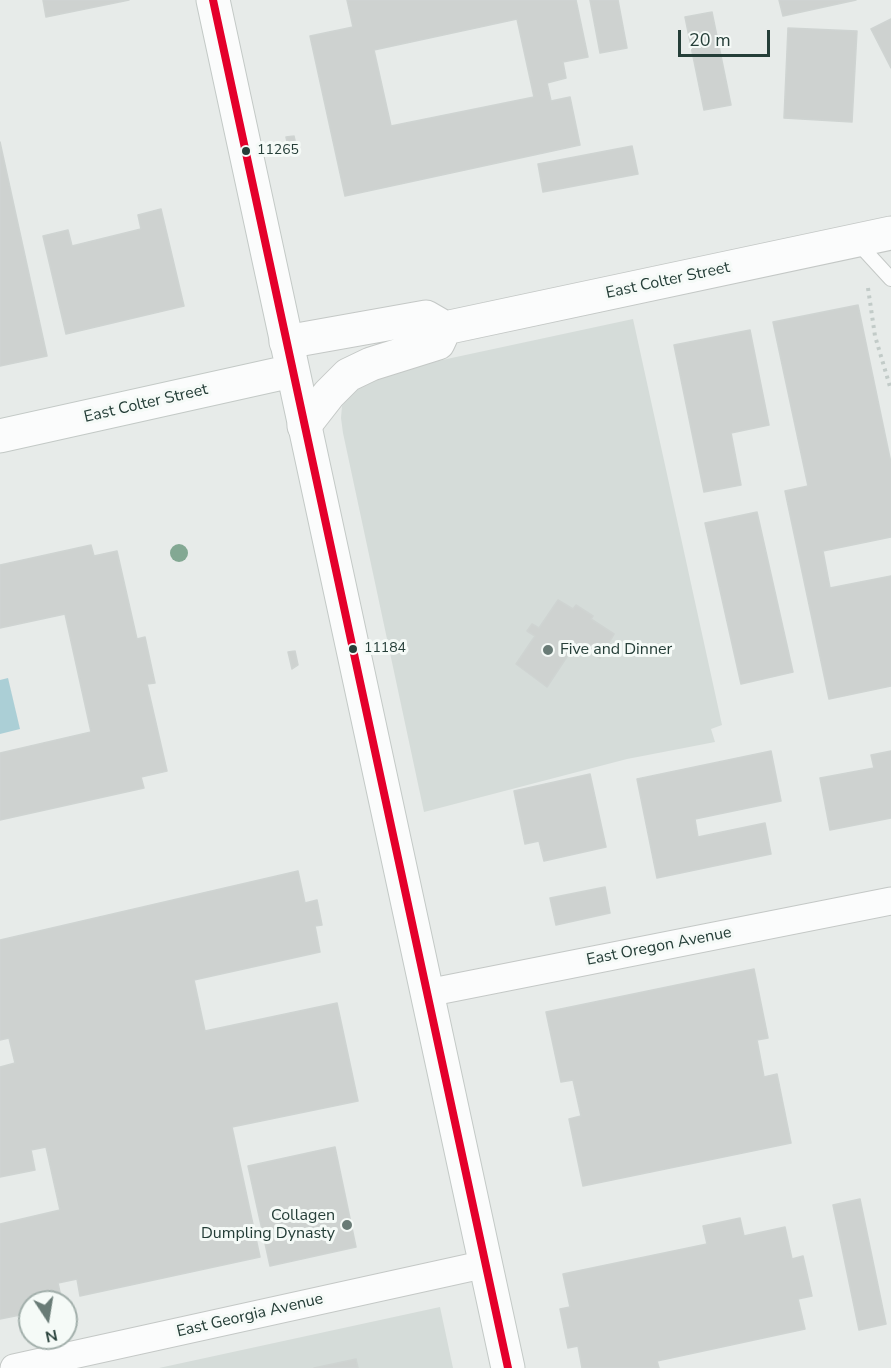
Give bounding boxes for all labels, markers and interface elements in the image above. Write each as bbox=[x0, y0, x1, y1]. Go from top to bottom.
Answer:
scale bar bbox=[681, 18, 772, 56]
text: 20 m bbox=[689, 28, 731, 52]
place label: 11265 bbox=[257, 143, 299, 159]
marker: 11265 bbox=[240, 145, 252, 157]
street label: East Colter Street bbox=[604, 258, 732, 304]
street label: East Colter Street bbox=[82, 380, 210, 428]
place label: Five and Dinner bbox=[560, 640, 672, 660]
place label: 11184 bbox=[364, 641, 406, 657]
marker: 11184 bbox=[347, 643, 359, 655]
marker: Five and Dinner bbox=[541, 643, 555, 657]
street label: East Oregon Avenue bbox=[585, 924, 733, 970]
place label: Collagen Dumpling Dynasty bbox=[201, 1206, 335, 1244]
marker: Collagen Dumpling Dynasty bbox=[340, 1218, 354, 1232]
north arrow bbox=[18, 1290, 78, 1350]
street label: East Georgia Avenue bbox=[175, 1290, 325, 1342]
text: N bbox=[43, 1324, 59, 1348]

